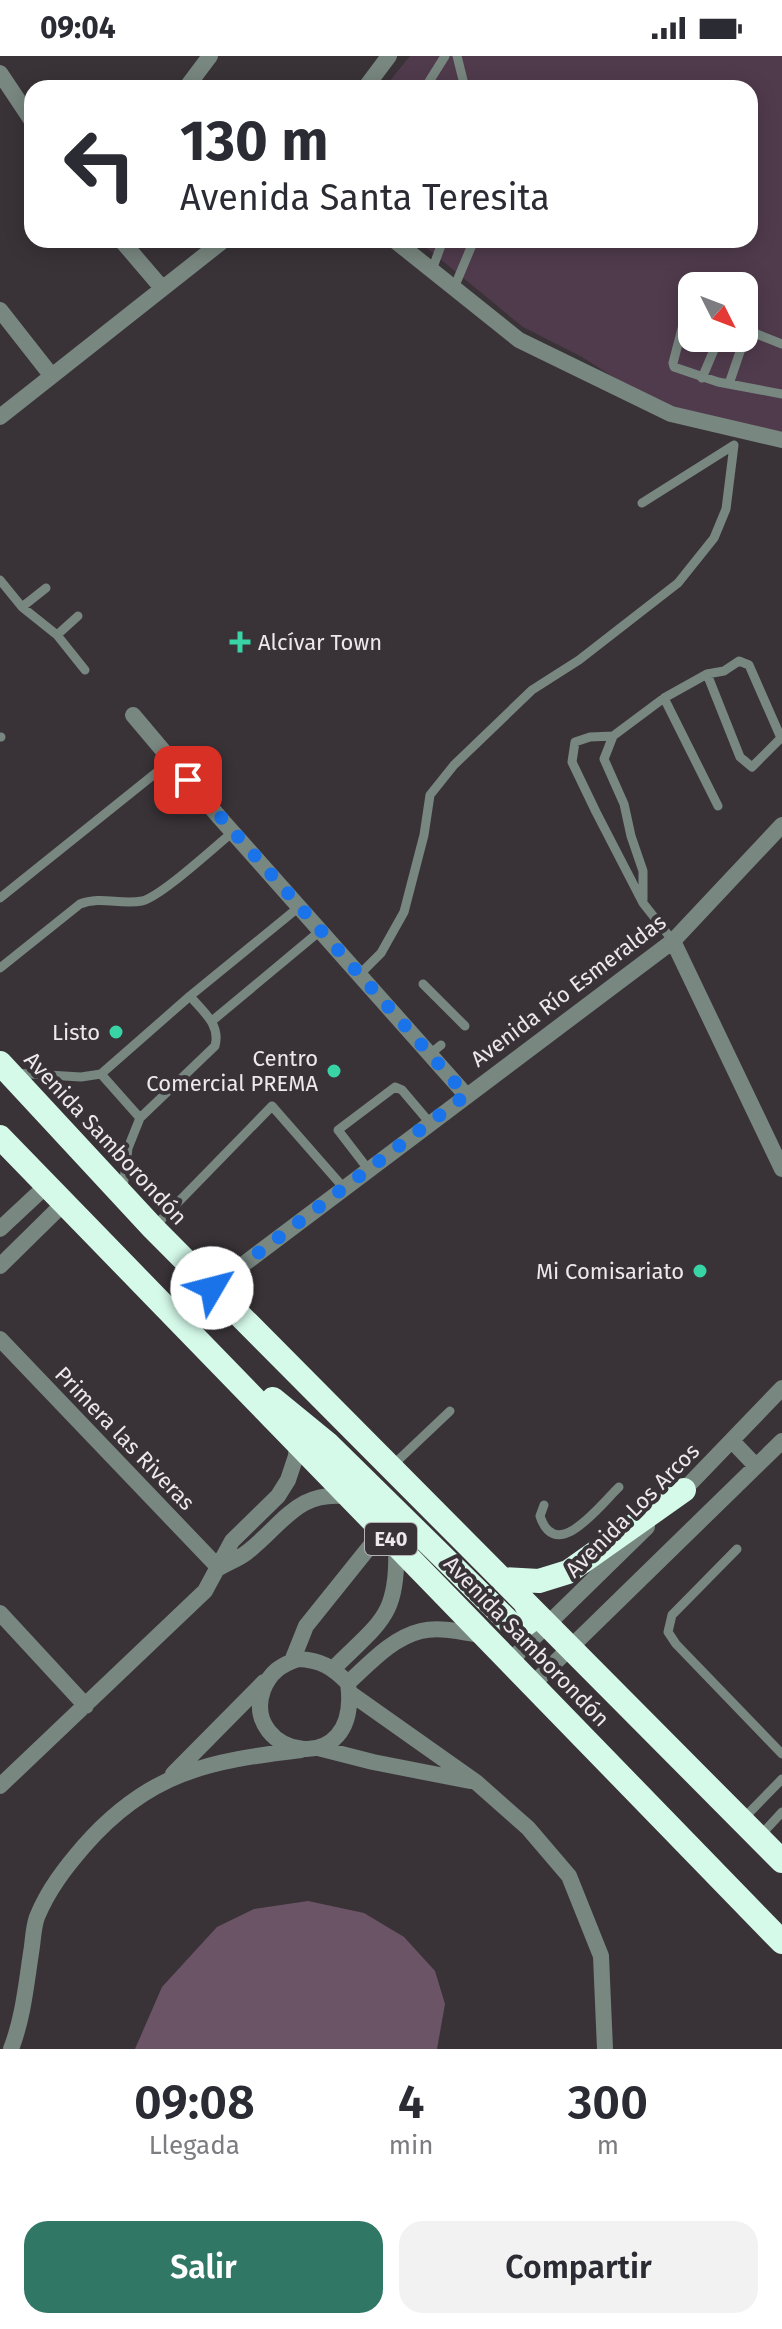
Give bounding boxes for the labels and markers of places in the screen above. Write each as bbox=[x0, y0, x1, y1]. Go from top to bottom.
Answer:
place label: Alcívar Town bbox=[258, 629, 382, 656]
marker: Alcívar Town bbox=[229, 631, 251, 653]
pin bbox=[154, 746, 222, 814]
place label: Listo bbox=[52, 1019, 100, 1046]
marker: Listo bbox=[107, 1023, 125, 1041]
place label: Centro Comercial PREMA bbox=[146, 1045, 318, 1097]
marker: Centro Comercial PREMA bbox=[325, 1062, 343, 1080]
place label: Mi Comisariato bbox=[536, 1258, 684, 1285]
marker: Mi Comisariato bbox=[691, 1262, 709, 1280]

